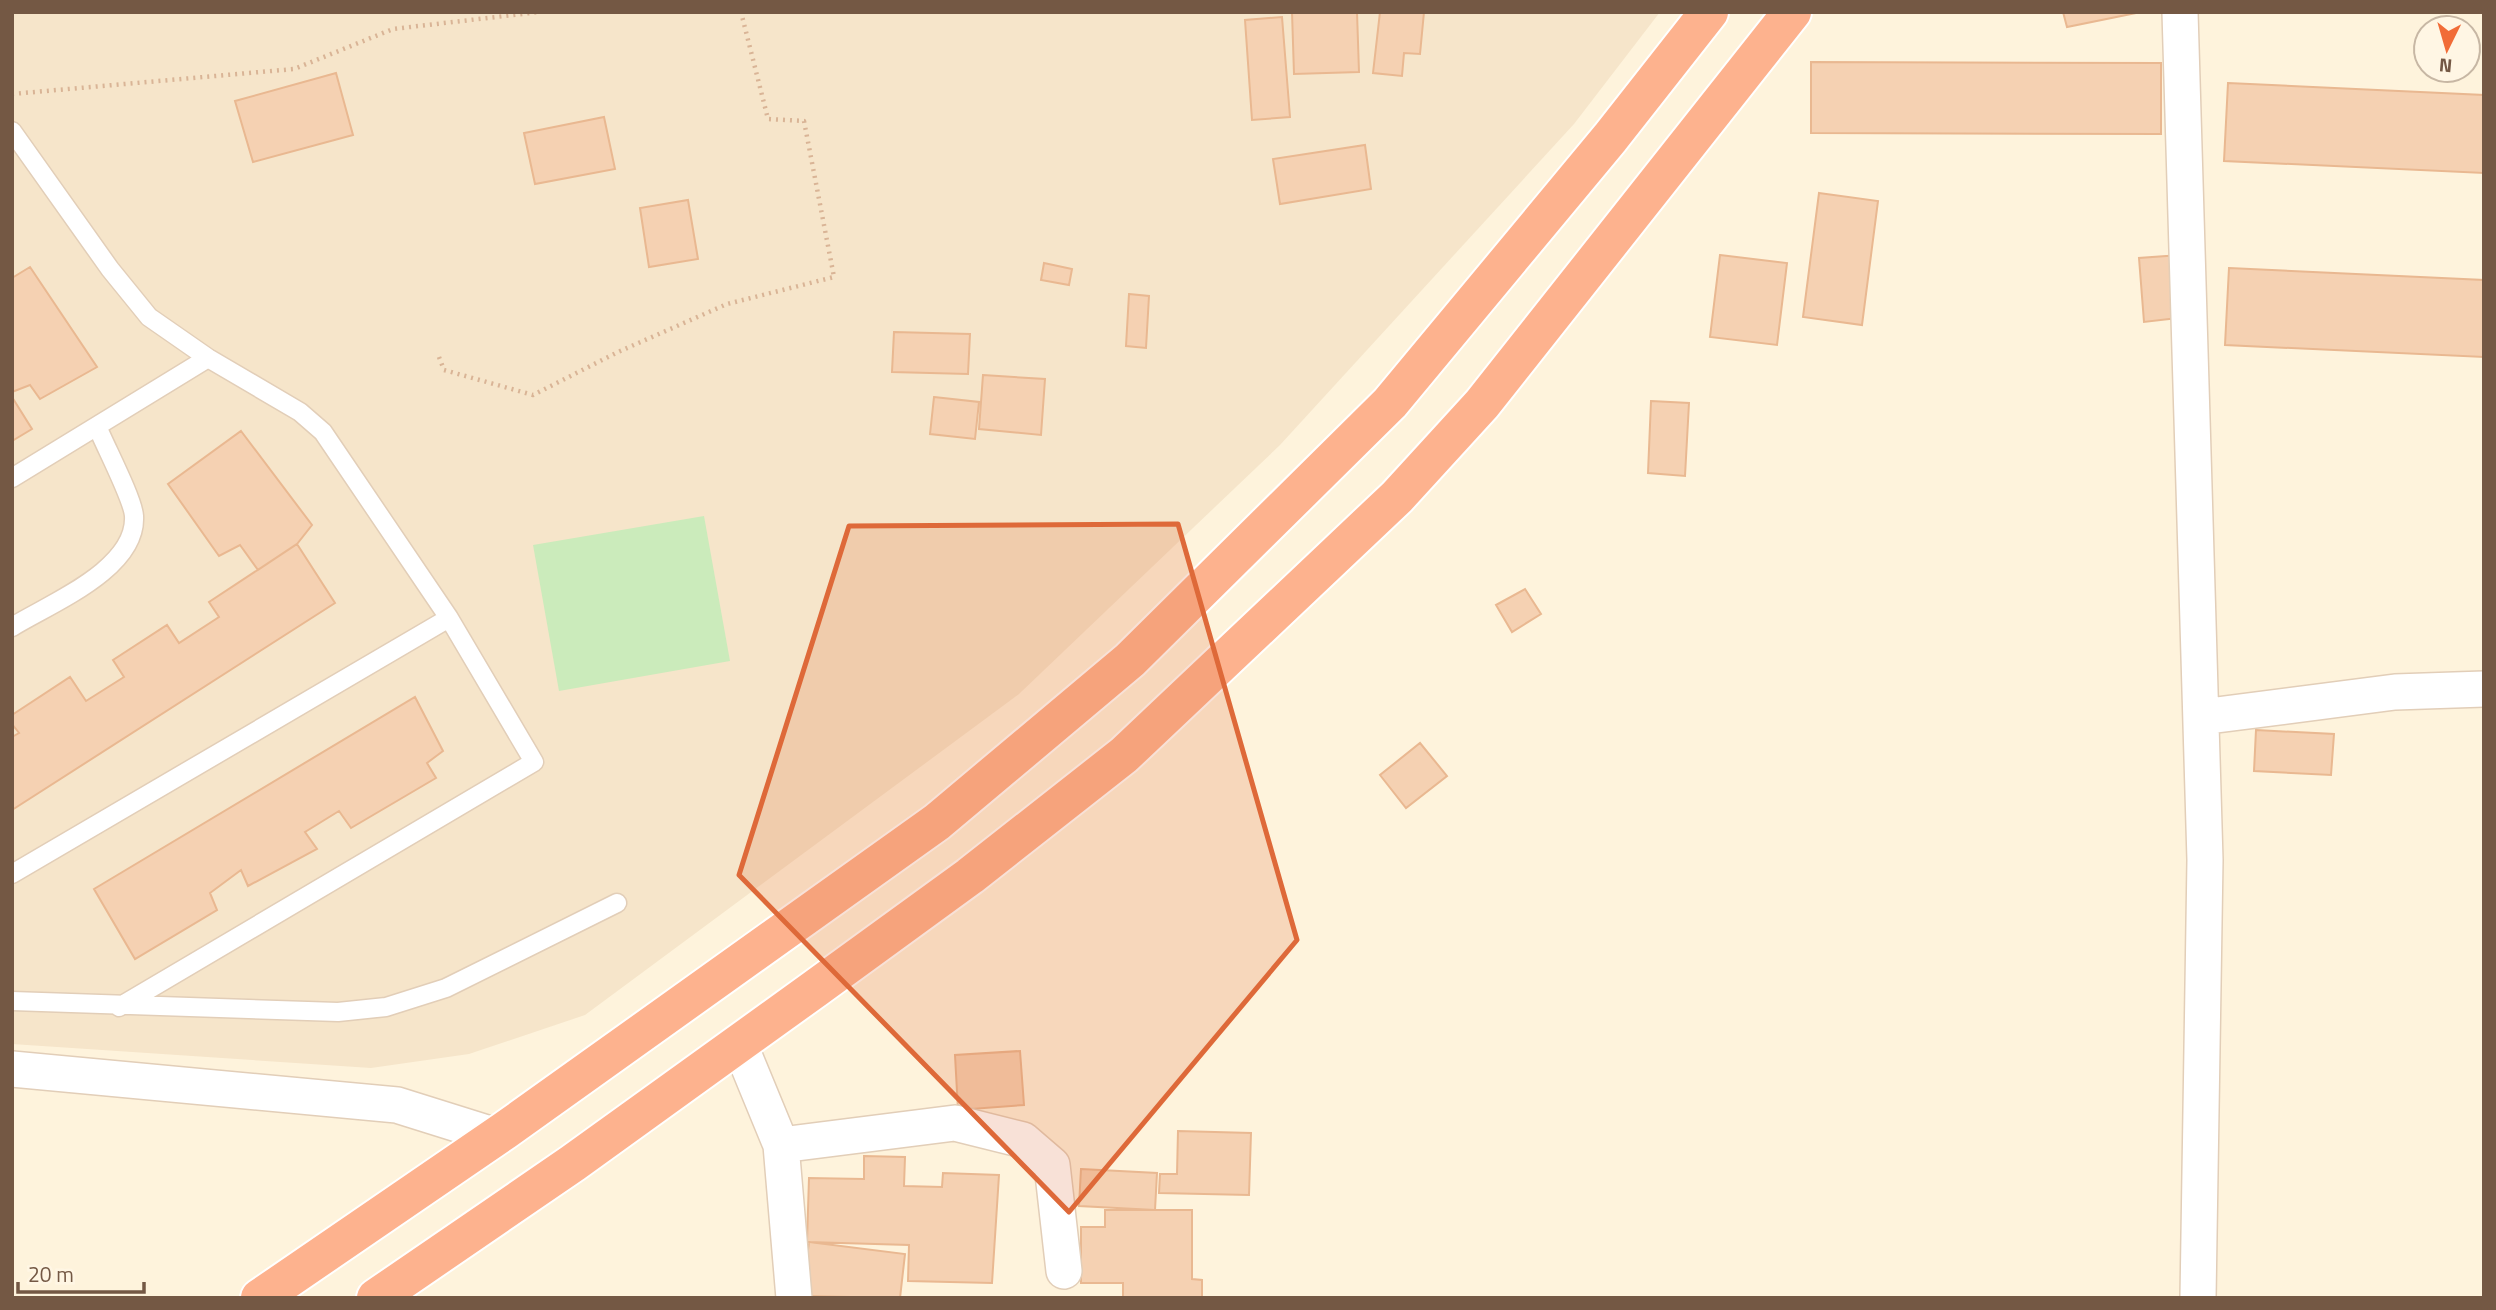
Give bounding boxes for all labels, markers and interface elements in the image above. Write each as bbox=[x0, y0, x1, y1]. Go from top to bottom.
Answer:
north arrow bbox=[2412, 14, 2482, 84]
text: N bbox=[2438, 51, 2453, 81]
scale bar bbox=[18, 1250, 144, 1294]
text: 20 m bbox=[28, 1258, 74, 1290]

